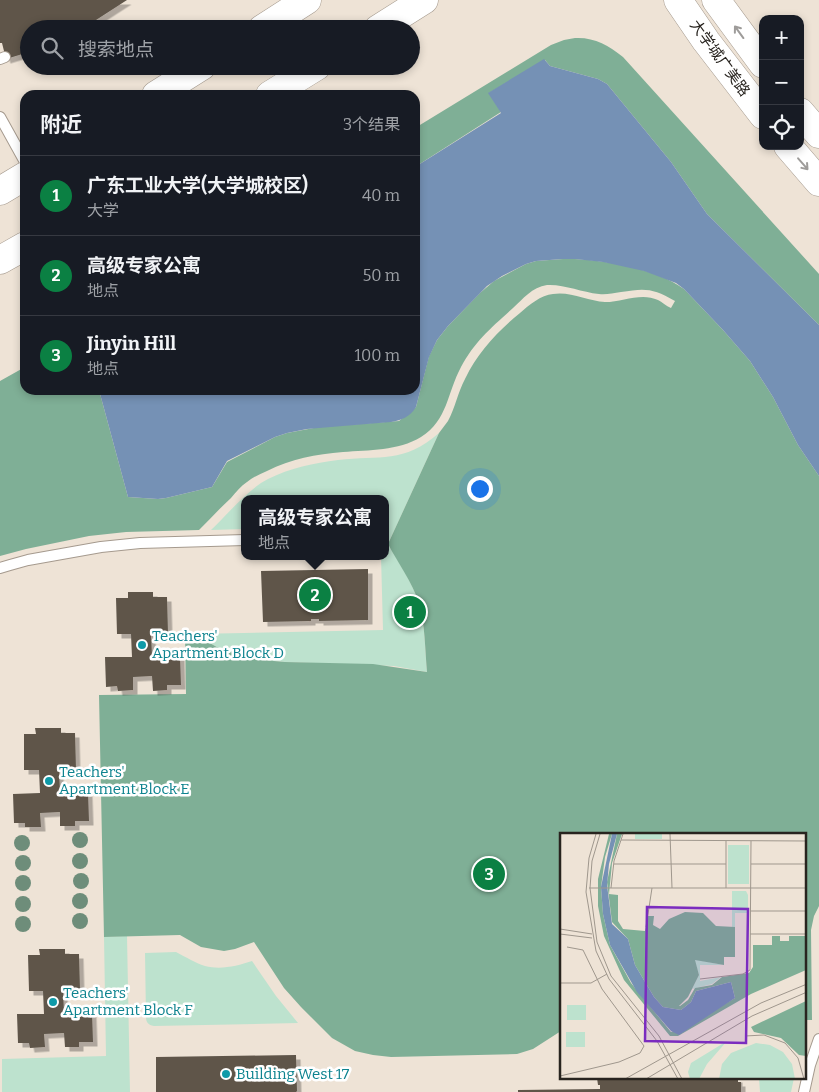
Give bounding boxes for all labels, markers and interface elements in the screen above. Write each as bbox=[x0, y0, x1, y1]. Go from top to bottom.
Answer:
map controls bbox=[759, 15, 804, 150]
button: + bbox=[759, 15, 804, 60]
street label: 大学城广美路 bbox=[686, 16, 754, 100]
search box bbox=[20, 20, 420, 75]
one-way arrow bbox=[734, 25, 744, 39]
icon: search bbox=[38, 34, 66, 62]
text: 搜索地点 bbox=[78, 38, 154, 61]
button: − bbox=[759, 60, 804, 105]
button: locate bbox=[759, 105, 804, 150]
text: 附近 bbox=[40, 112, 82, 138]
text: 3个结果 bbox=[343, 115, 400, 134]
one-way arrow bbox=[798, 157, 809, 170]
text: 广东工业大学(大学城校区) bbox=[87, 174, 308, 197]
text: 1 bbox=[53, 186, 59, 205]
text: 40 m bbox=[362, 186, 400, 205]
text: 大学 bbox=[87, 201, 119, 220]
text: 高级专家公寓 bbox=[87, 254, 201, 277]
text: 2 bbox=[51, 266, 61, 285]
text: 50 m bbox=[363, 266, 400, 285]
text: 地点 bbox=[87, 281, 119, 300]
text: Jinyin Hill bbox=[87, 332, 176, 355]
text: 3 bbox=[51, 346, 61, 365]
text: 100 m bbox=[355, 346, 400, 365]
text: 地点 bbox=[87, 359, 119, 378]
your location bbox=[467, 476, 493, 502]
popup bbox=[241, 495, 389, 560]
text: 高级专家公寓 bbox=[258, 506, 372, 529]
text: 地点 bbox=[258, 533, 290, 552]
pin: 2 bbox=[299, 576, 331, 614]
pin: 1 bbox=[394, 593, 426, 631]
place label: Teachers' Apartment Block D bbox=[152, 627, 284, 662]
marker: Teachers' Apartment Block D bbox=[136, 639, 148, 651]
place label: Teachers' Apartment Block E bbox=[59, 763, 190, 798]
marker: Teachers' Apartment Block E bbox=[43, 775, 55, 787]
inset map bbox=[560, 833, 806, 1080]
pin: 3 bbox=[473, 855, 505, 893]
place label: Teachers' Apartment Block F bbox=[63, 984, 193, 1019]
marker: Teachers' Apartment Block F bbox=[47, 996, 59, 1008]
place label: Building West 17 bbox=[236, 1065, 350, 1083]
marker: Building West 17 bbox=[220, 1068, 232, 1080]

